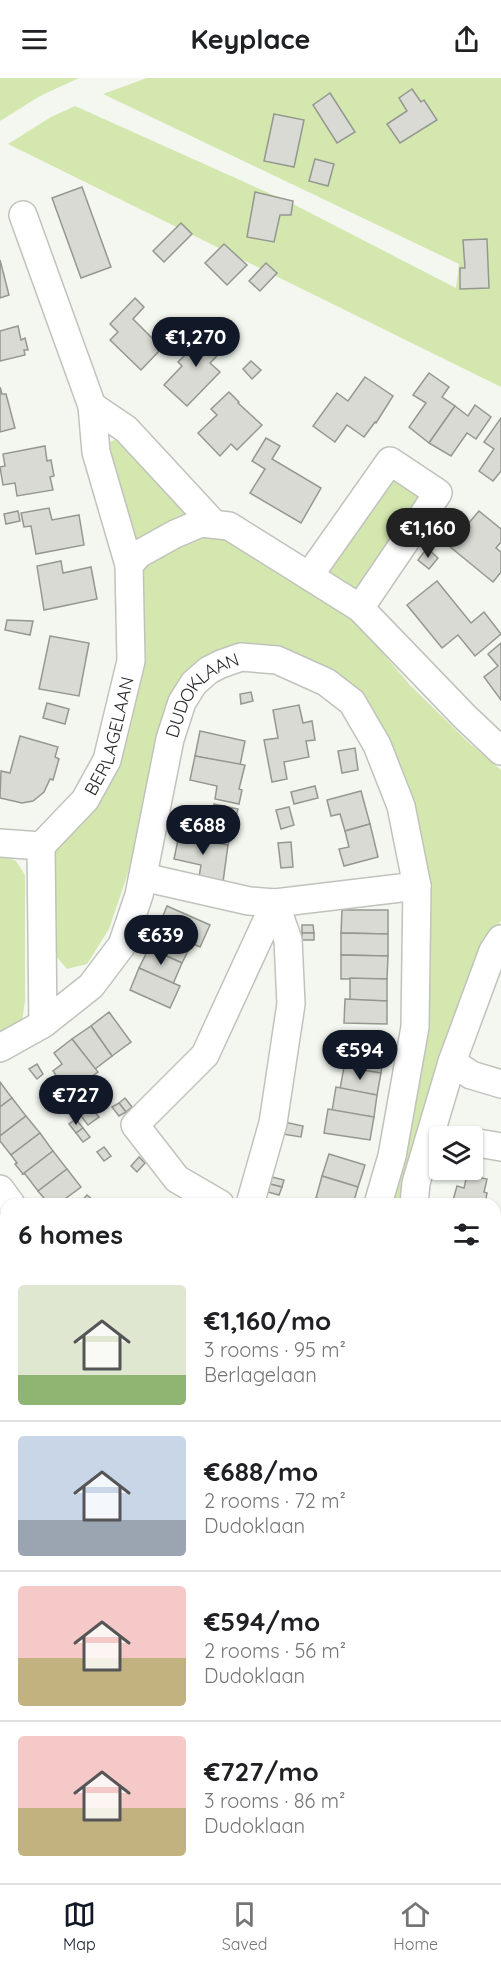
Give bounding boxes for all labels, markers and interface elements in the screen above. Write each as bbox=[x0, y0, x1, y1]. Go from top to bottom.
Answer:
text: Keyplace bbox=[191, 22, 310, 56]
icon: menu bbox=[18, 23, 51, 56]
icon: share bbox=[450, 23, 483, 56]
pin: €1,270 bbox=[147, 317, 245, 368]
text: €1,270 bbox=[166, 324, 226, 349]
pin: €1,160 bbox=[379, 508, 477, 559]
text: €1,160 bbox=[400, 515, 456, 540]
street label: DUDOKLAAN bbox=[160, 647, 242, 740]
street label: BERLAGELAAN bbox=[78, 674, 138, 799]
pin: €688 bbox=[167, 805, 239, 856]
text: €688 bbox=[180, 812, 226, 837]
pin: €639 bbox=[125, 915, 197, 966]
text: €639 bbox=[138, 922, 184, 947]
pin: €594 bbox=[324, 1030, 396, 1081]
text: €594 bbox=[336, 1037, 384, 1062]
pin: €727 bbox=[40, 1075, 112, 1126]
text: €727 bbox=[53, 1082, 99, 1107]
map controls bbox=[429, 1126, 483, 1180]
button: layers bbox=[429, 1126, 483, 1180]
text: 6 homes bbox=[18, 1218, 123, 1251]
icon: filters bbox=[450, 1218, 483, 1251]
text: €1,160/mo bbox=[204, 1304, 331, 1337]
icon: home bbox=[66, 1309, 138, 1381]
text: 3 rooms · 95 m² bbox=[204, 1337, 346, 1362]
text: Berlagelaan bbox=[204, 1362, 317, 1387]
text: €688/mo bbox=[204, 1455, 318, 1488]
icon: home bbox=[66, 1460, 138, 1532]
text: 2 rooms · 72 m² bbox=[204, 1488, 346, 1513]
text: Dudoklaan bbox=[204, 1513, 305, 1538]
text: €594/mo bbox=[204, 1605, 320, 1638]
icon: home bbox=[66, 1610, 138, 1682]
text: 2 rooms · 56 m² bbox=[204, 1638, 346, 1663]
text: Dudoklaan bbox=[204, 1663, 305, 1688]
text: €727/mo bbox=[204, 1755, 319, 1788]
icon: home bbox=[66, 1760, 138, 1832]
text: 3 rooms · 86 m² bbox=[204, 1788, 345, 1813]
text: Dudoklaan bbox=[204, 1813, 305, 1838]
tab: Map bbox=[63, 1898, 96, 1954]
tab: Saved bbox=[222, 1898, 267, 1954]
tab: Home bbox=[393, 1898, 438, 1954]

